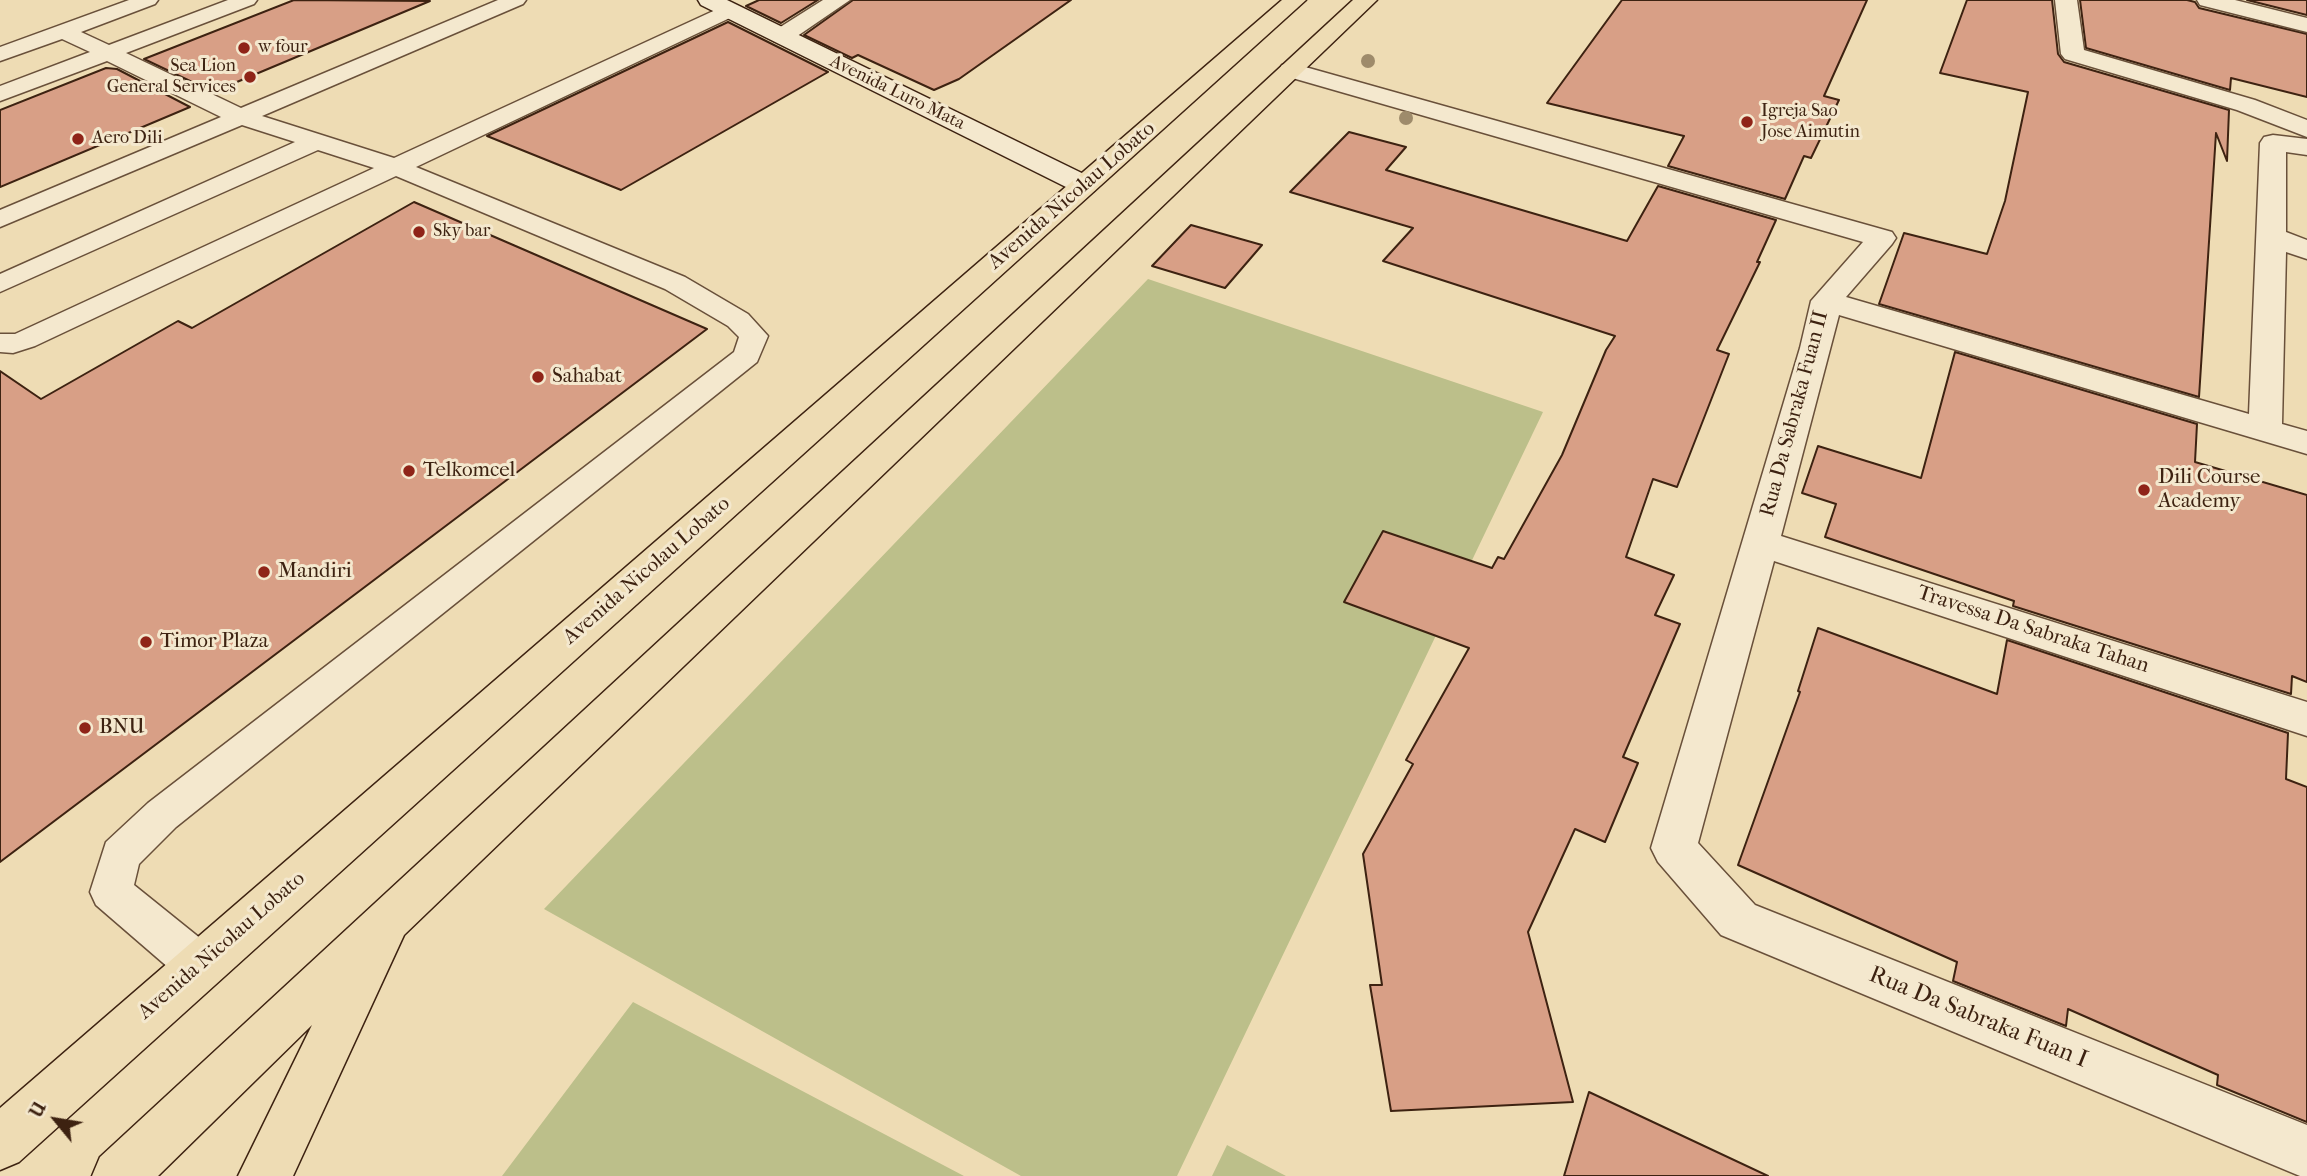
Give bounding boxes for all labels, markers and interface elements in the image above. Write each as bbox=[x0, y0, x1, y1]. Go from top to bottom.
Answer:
place label: w four bbox=[258, 37, 308, 59]
marker: w four bbox=[236, 40, 252, 56]
street label: Avenida Luro Mata bbox=[826, 51, 968, 135]
place label: Sea Lion General Services bbox=[107, 56, 236, 98]
marker: Sea Lion General Services bbox=[242, 69, 258, 85]
place label: Igreja Sao Jose Aimutin bbox=[1761, 101, 1860, 144]
marker: Igreja Sao Jose Aimutin bbox=[1739, 114, 1755, 130]
street label: Avenida Nicolau Lobato bbox=[983, 117, 1161, 275]
place label: Aero Dili bbox=[92, 128, 162, 150]
marker: Aero Dili bbox=[70, 131, 86, 147]
place label: Sky bar bbox=[433, 221, 490, 243]
marker: Sky bar bbox=[411, 224, 427, 240]
street label: Rua Da Sabraka Fuan II bbox=[1755, 308, 1835, 520]
place label: Sahabat bbox=[552, 364, 622, 390]
marker: Sahabat bbox=[530, 369, 546, 385]
place label: Telkomcel bbox=[423, 458, 515, 484]
marker: Telkomcel bbox=[401, 463, 417, 479]
place label: Dili Course Academy bbox=[2158, 465, 2260, 515]
marker: Dili Course Academy bbox=[2136, 482, 2152, 498]
street label: Avenida Nicolau Lobato bbox=[558, 492, 736, 650]
place label: Mandiri bbox=[278, 559, 352, 585]
marker: Mandiri bbox=[256, 564, 272, 580]
street label: Travessa Da Sabraka Tahan bbox=[1914, 581, 2152, 679]
place label: Timor Plaza bbox=[160, 629, 268, 655]
marker: Timor Plaza bbox=[138, 634, 154, 650]
place label: BNU bbox=[99, 715, 145, 741]
marker: BNU bbox=[77, 720, 93, 736]
street label: Avenida Nicolau Lobato bbox=[133, 867, 311, 1025]
street label: Rua Da Sabraka Fuan I bbox=[1865, 961, 2091, 1075]
north arrow bbox=[21, 1085, 91, 1155]
text: U bbox=[25, 1098, 51, 1121]

